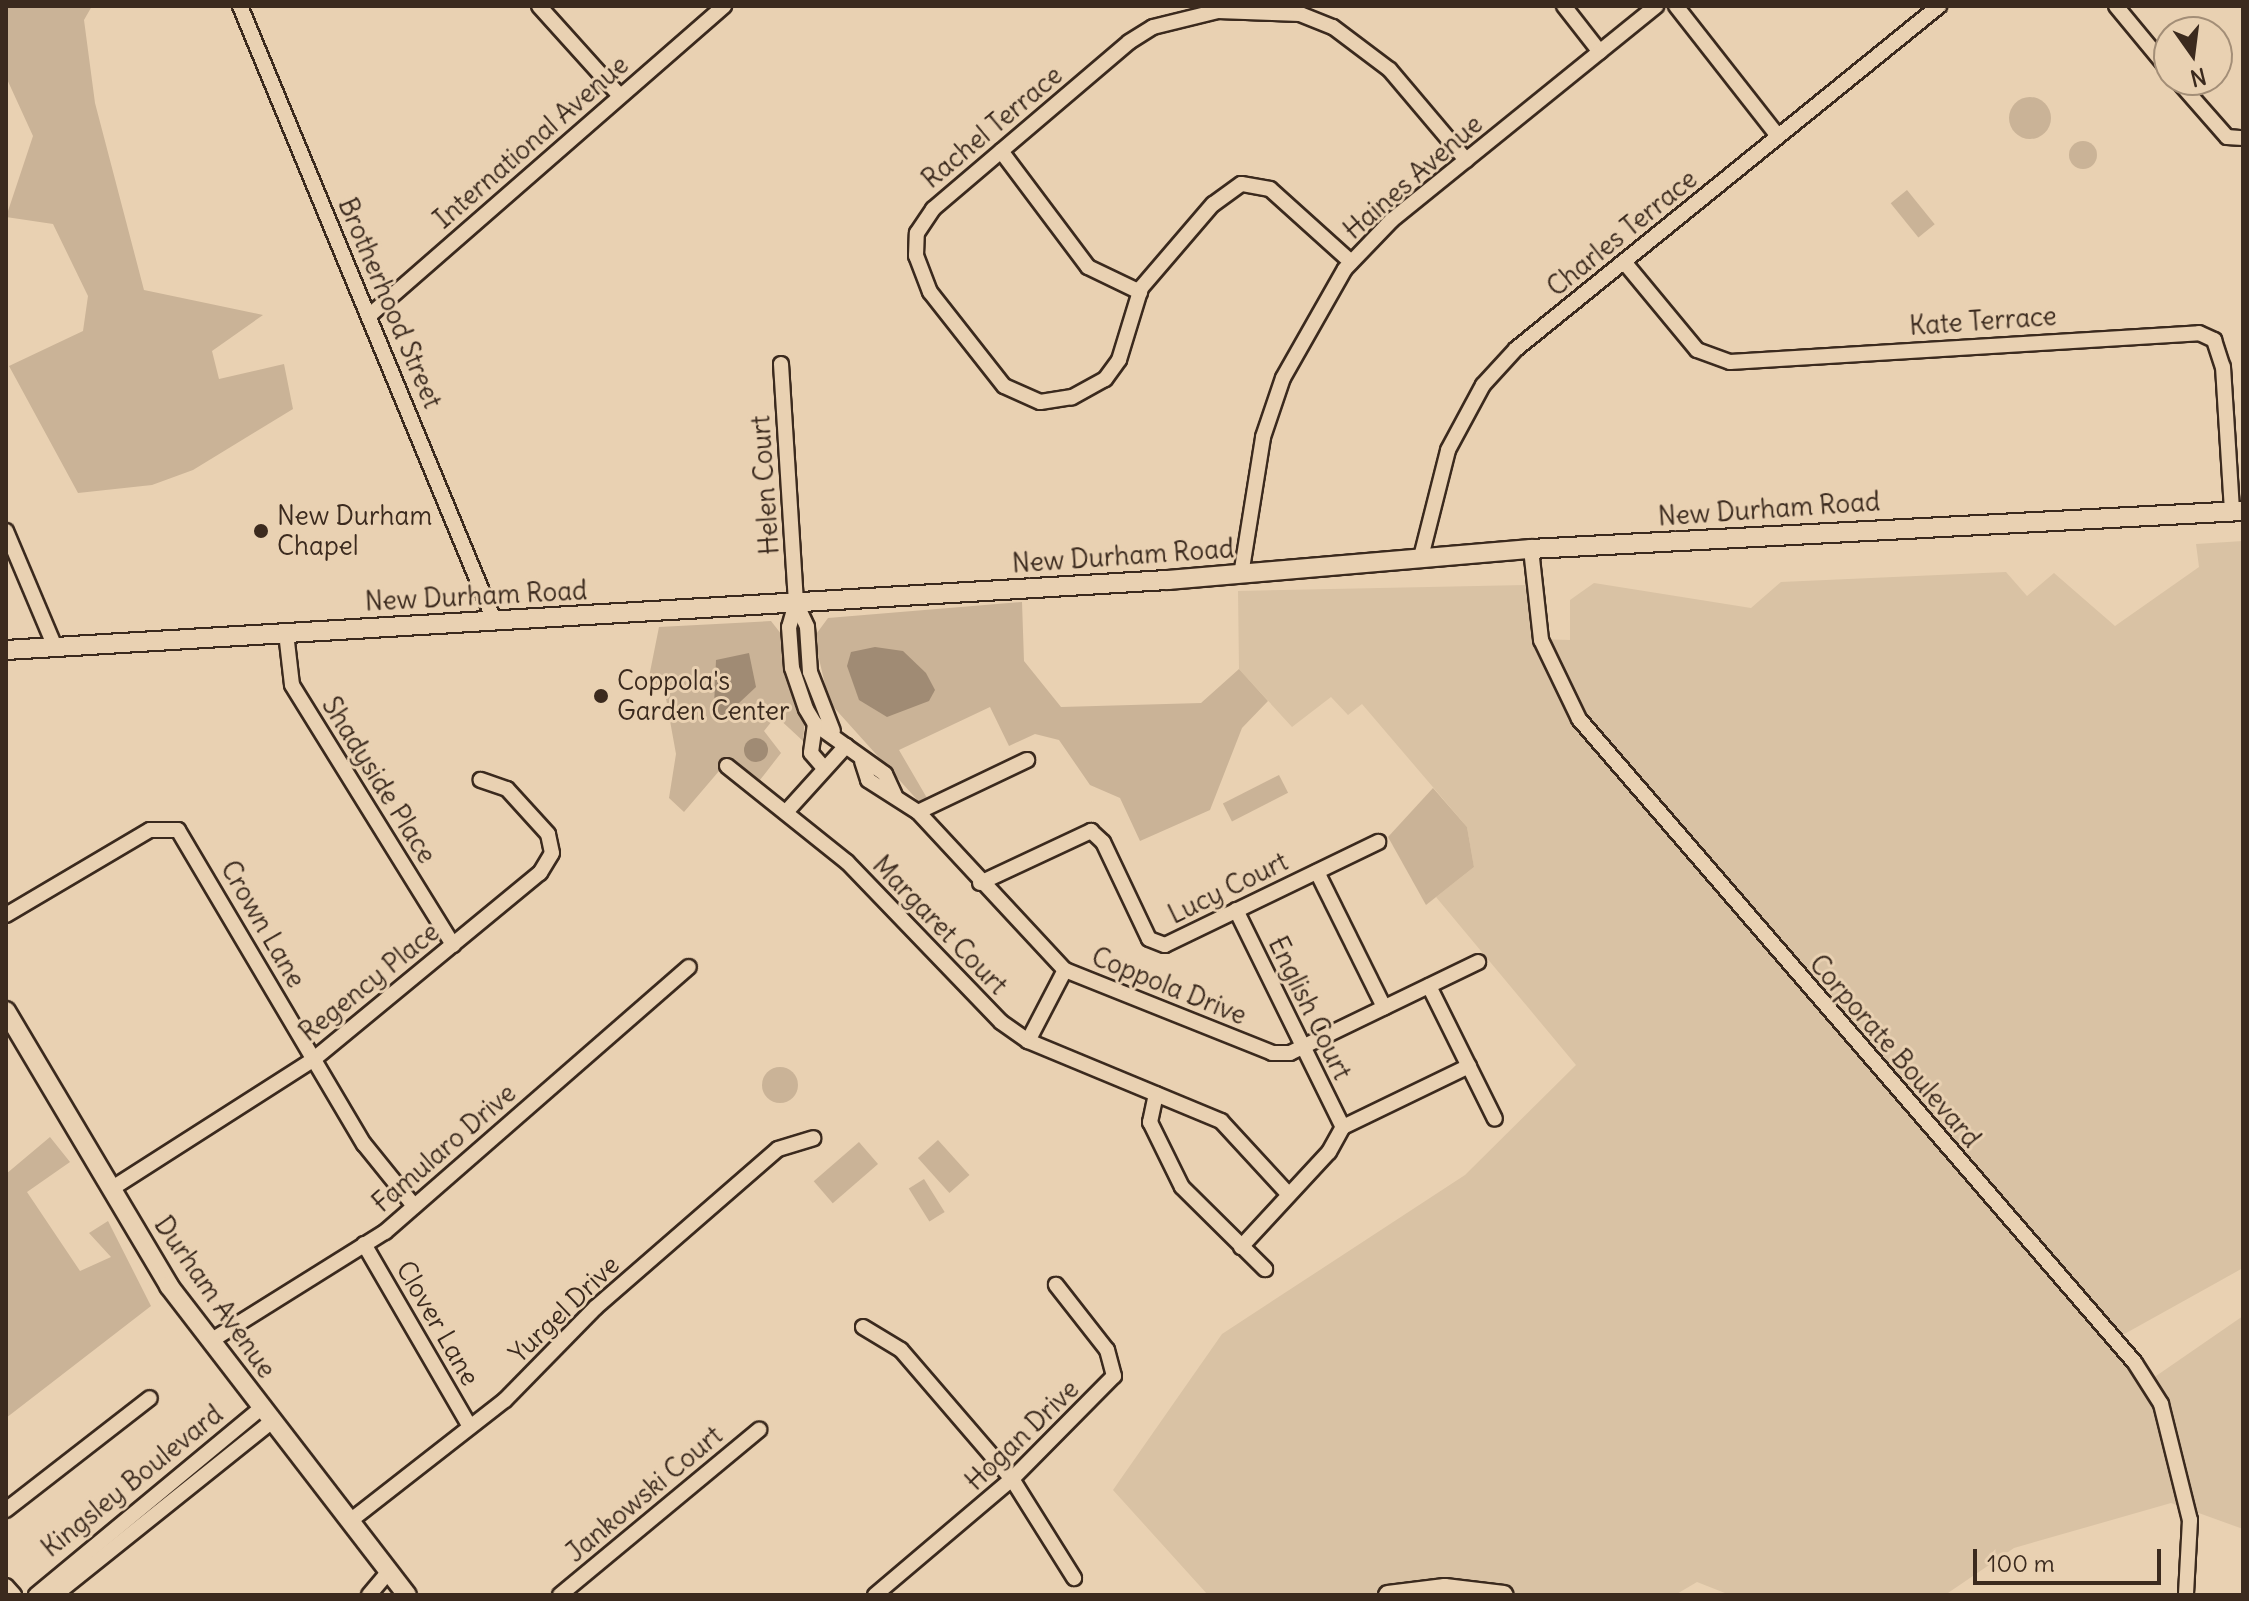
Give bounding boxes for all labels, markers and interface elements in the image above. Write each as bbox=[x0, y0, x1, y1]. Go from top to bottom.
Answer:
north arrow bbox=[2153, 16, 2233, 96]
street label: International Avenue bbox=[427, 49, 635, 235]
street label: Rachel Terrace bbox=[915, 59, 1069, 195]
text: N bbox=[2188, 62, 2209, 93]
street label: Haines Avenue bbox=[1337, 108, 1489, 246]
street label: Charles Terrace bbox=[1541, 163, 1703, 303]
street label: Brotherhood Street bbox=[332, 193, 448, 413]
street label: Kate Terrace bbox=[1908, 300, 2058, 342]
street label: Helen Court bbox=[745, 414, 785, 556]
street label: New Durham Road bbox=[1657, 486, 1881, 532]
place label: New Durham Chapel bbox=[277, 500, 432, 562]
marker: New Durham Chapel bbox=[252, 522, 270, 540]
street label: New Durham Road bbox=[1011, 533, 1235, 579]
street label: New Durham Road bbox=[364, 575, 588, 617]
place label: Coppola's Garden Center bbox=[617, 665, 790, 726]
marker: Coppola's Garden Center bbox=[592, 687, 610, 705]
street label: Shadyside Place bbox=[315, 691, 443, 869]
street label: Lucy Court bbox=[1163, 846, 1293, 930]
street label: Margaret Court bbox=[866, 849, 1014, 1001]
street label: Crown Lane bbox=[214, 855, 312, 993]
street label: Regency Place bbox=[293, 916, 445, 1048]
street label: English Court bbox=[1262, 931, 1358, 1085]
street label: Coppola Drive bbox=[1087, 941, 1251, 1031]
street label: Corporate Boulevard bbox=[1803, 948, 1987, 1154]
street label: Famularo Drive bbox=[366, 1077, 522, 1219]
street label: Durham Avenue bbox=[148, 1210, 282, 1384]
street label: Yurgel Drive bbox=[503, 1249, 625, 1369]
street label: Clover Lane bbox=[390, 1255, 486, 1391]
street label: Hogan Drive bbox=[959, 1373, 1085, 1497]
street label: Kingsley Boulevard bbox=[35, 1398, 229, 1564]
street label: Jankowski Court bbox=[560, 1420, 728, 1568]
scale bar bbox=[1977, 1533, 2165, 1583]
text: 100 m bbox=[1987, 1548, 2055, 1578]

